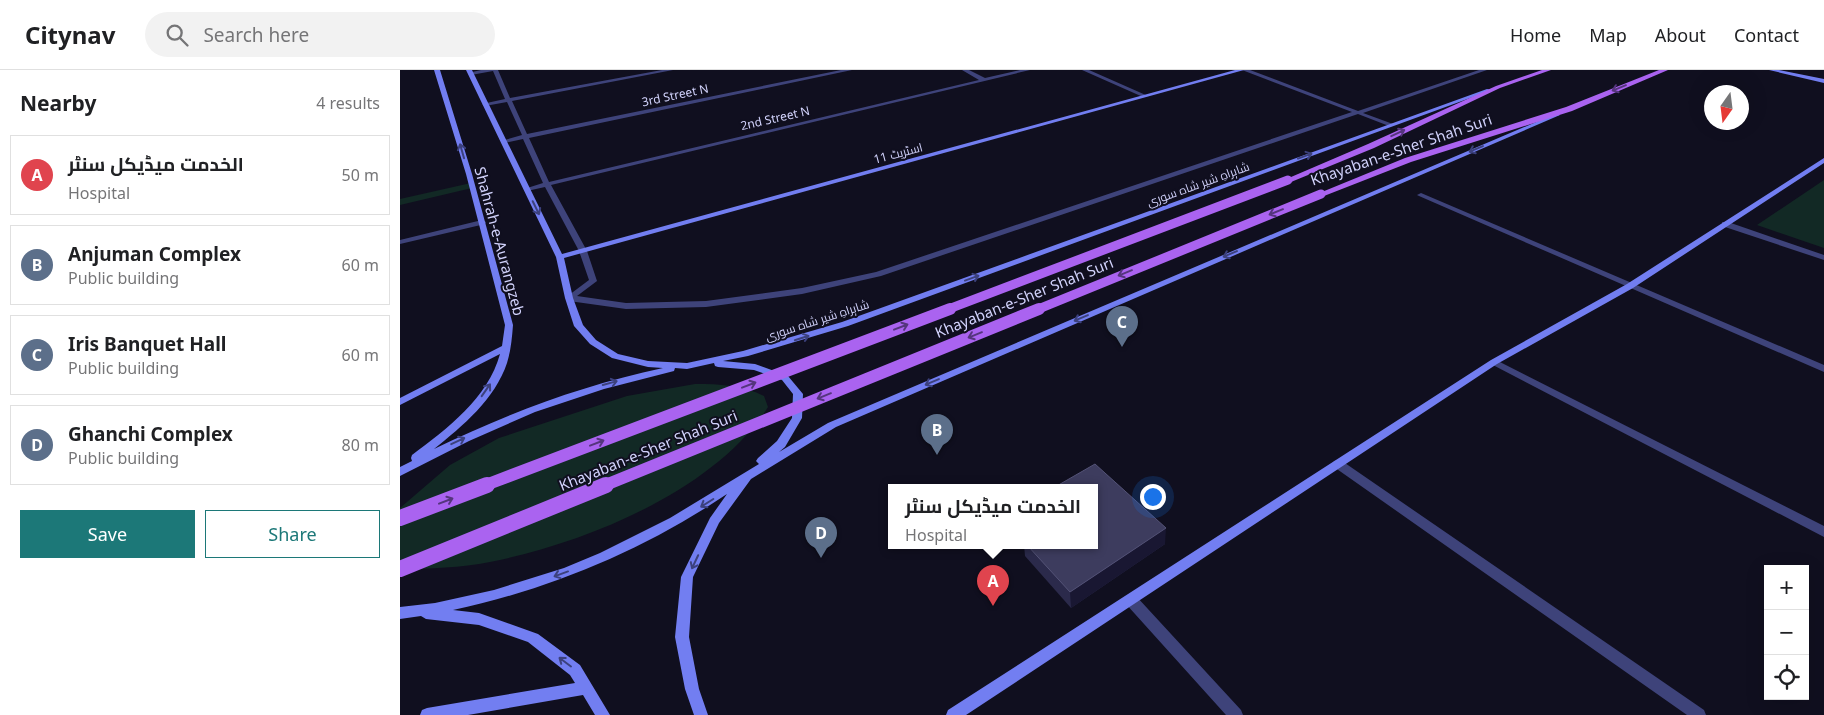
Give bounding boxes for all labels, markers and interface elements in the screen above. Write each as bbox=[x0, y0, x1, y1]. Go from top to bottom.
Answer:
search box bbox=[145, 12, 495, 57]
text: Citynav bbox=[25, 18, 115, 51]
icon: search bbox=[163, 21, 191, 49]
text: Search here bbox=[203, 22, 309, 48]
text: Home bbox=[1510, 23, 1561, 47]
text: Map bbox=[1589, 23, 1627, 47]
text: About bbox=[1655, 23, 1706, 47]
text: Contact bbox=[1734, 23, 1799, 47]
street label: 3rd Street N bbox=[640, 80, 710, 110]
one-way arrow bbox=[1612, 85, 1627, 94]
north arrow bbox=[1704, 85, 1749, 130]
text: Nearby bbox=[20, 89, 96, 117]
text: 4 results bbox=[316, 92, 380, 114]
street label: 2nd Street N bbox=[739, 102, 811, 134]
street label: Khayaban-e-Sher Shah Suri bbox=[1308, 108, 1494, 190]
one-way arrow bbox=[1390, 128, 1405, 138]
street label: اسٹریٹ 11 bbox=[872, 138, 924, 168]
one-way arrow bbox=[457, 144, 466, 160]
one-way arrow bbox=[1469, 145, 1484, 155]
text: الخدمت میڈیکل سنٹر bbox=[68, 151, 244, 177]
one-way arrow bbox=[1297, 151, 1312, 160]
street label: شاہراہِ شیر شاہ سوری bbox=[1144, 157, 1252, 210]
text: A bbox=[31, 164, 43, 186]
text: 50 m bbox=[342, 164, 379, 186]
street label: Shahrah-e-Aurangzeb bbox=[471, 164, 529, 318]
text: Hospital bbox=[68, 182, 130, 204]
one-way arrow bbox=[532, 200, 542, 215]
one-way arrow bbox=[1269, 208, 1284, 217]
text: Anjuman Complex bbox=[68, 241, 241, 267]
one-way arrow bbox=[1223, 250, 1238, 260]
street label: Khayaban-e-Sher Shah Suri bbox=[932, 252, 1116, 342]
text: B bbox=[32, 254, 42, 276]
text: 60 m bbox=[342, 254, 379, 276]
text: Public building bbox=[68, 267, 179, 289]
one-way arrow bbox=[1118, 269, 1133, 279]
one-way arrow bbox=[963, 273, 979, 282]
street label: شاہراہِ شیر شاہ سوری bbox=[763, 295, 871, 345]
pin: C bbox=[1106, 306, 1138, 347]
one-way arrow bbox=[1074, 314, 1089, 324]
one-way arrow bbox=[893, 322, 908, 331]
one-way arrow bbox=[968, 330, 983, 340]
text: Iris Banquet Hall bbox=[68, 331, 227, 357]
one-way arrow bbox=[794, 333, 810, 343]
text: C bbox=[32, 344, 42, 366]
text: 60 m bbox=[342, 344, 379, 366]
text: Public building bbox=[68, 357, 179, 379]
one-way arrow bbox=[602, 378, 618, 388]
one-way arrow bbox=[925, 378, 940, 388]
one-way arrow bbox=[741, 380, 756, 389]
one-way arrow bbox=[481, 383, 491, 397]
one-way arrow bbox=[817, 392, 832, 401]
street label: Khayaban-e-Sher Shah Suri bbox=[556, 405, 740, 495]
pin: B bbox=[921, 414, 953, 455]
text: Ghanchi Complex bbox=[68, 421, 233, 447]
text: D bbox=[31, 434, 43, 456]
text: 80 m bbox=[342, 434, 379, 456]
one-way arrow bbox=[450, 436, 465, 446]
one-way arrow bbox=[589, 438, 605, 447]
text: Public building bbox=[68, 447, 179, 469]
popup bbox=[888, 484, 1098, 549]
your location bbox=[1140, 484, 1166, 510]
text: الخدمت میڈیکل سنٹر bbox=[905, 493, 1081, 519]
one-way arrow bbox=[438, 495, 453, 504]
one-way arrow bbox=[700, 498, 714, 508]
button: Save bbox=[20, 510, 195, 558]
button: Share bbox=[205, 510, 380, 558]
pin: D bbox=[805, 517, 837, 558]
text: Hospital bbox=[905, 524, 967, 546]
one-way arrow bbox=[689, 554, 699, 569]
pin: A bbox=[977, 565, 1009, 606]
map controls bbox=[1764, 565, 1809, 700]
button: + bbox=[1764, 565, 1809, 610]
one-way arrow bbox=[553, 570, 569, 579]
button: − bbox=[1764, 610, 1809, 655]
button: locate bbox=[1764, 655, 1809, 700]
one-way arrow bbox=[558, 657, 571, 668]

